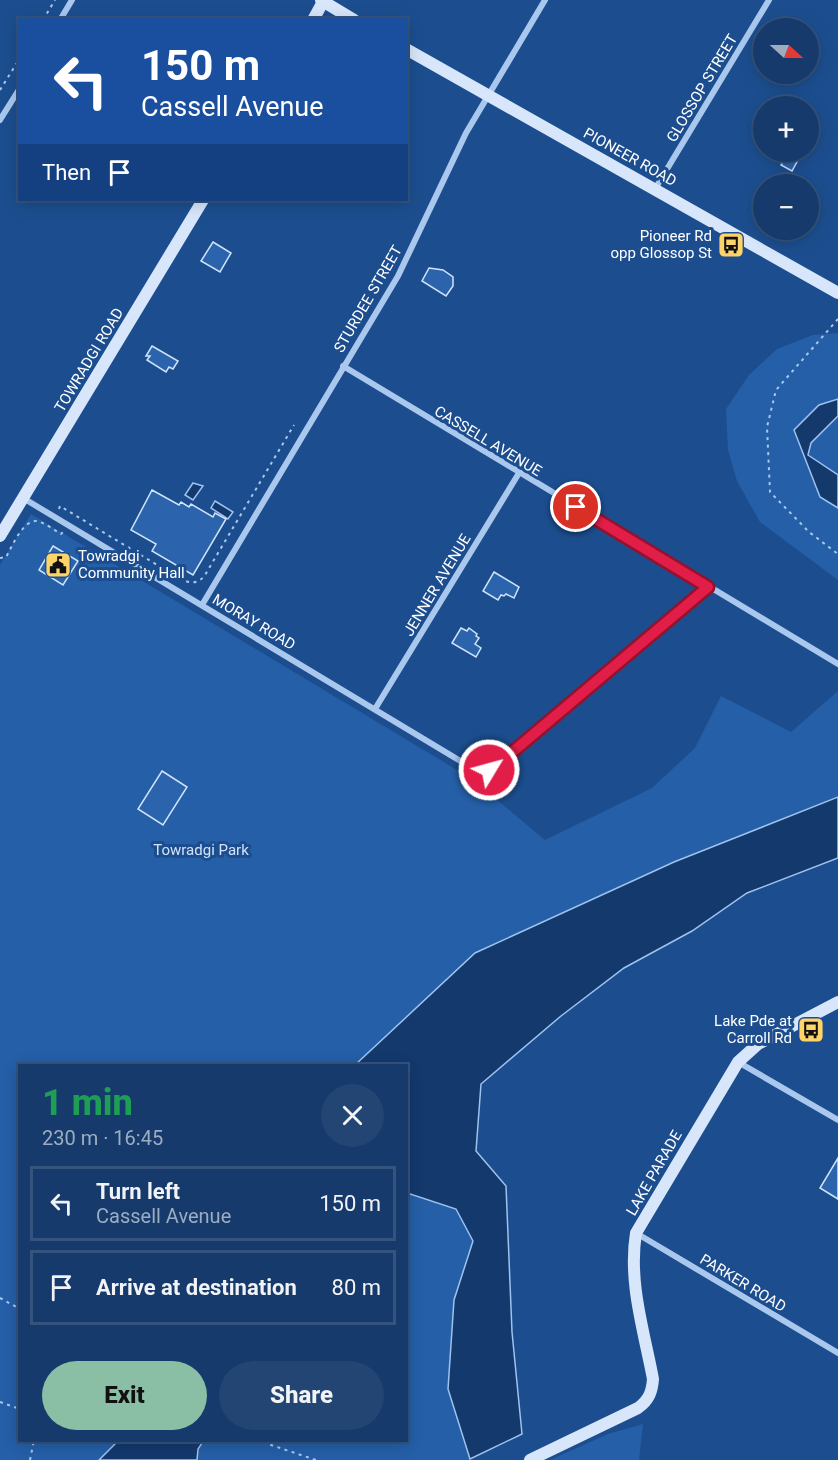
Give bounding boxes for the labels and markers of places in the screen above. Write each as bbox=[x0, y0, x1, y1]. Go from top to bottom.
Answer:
place label: Pioneer Rd opp Glossop St bbox=[610, 227, 712, 262]
bus stop icon: Pioneer Rd opp Glossop St bbox=[716, 230, 746, 260]
pin bbox=[550, 481, 601, 532]
place label: Towradgi Community Hall bbox=[78, 547, 185, 582]
public building icon: Towradgi Community Hall bbox=[43, 550, 73, 580]
place label: Lake Pde at Carroll Rd bbox=[714, 1012, 792, 1047]
bus stop icon: Lake Pde at Carroll Rd bbox=[796, 1015, 826, 1045]

